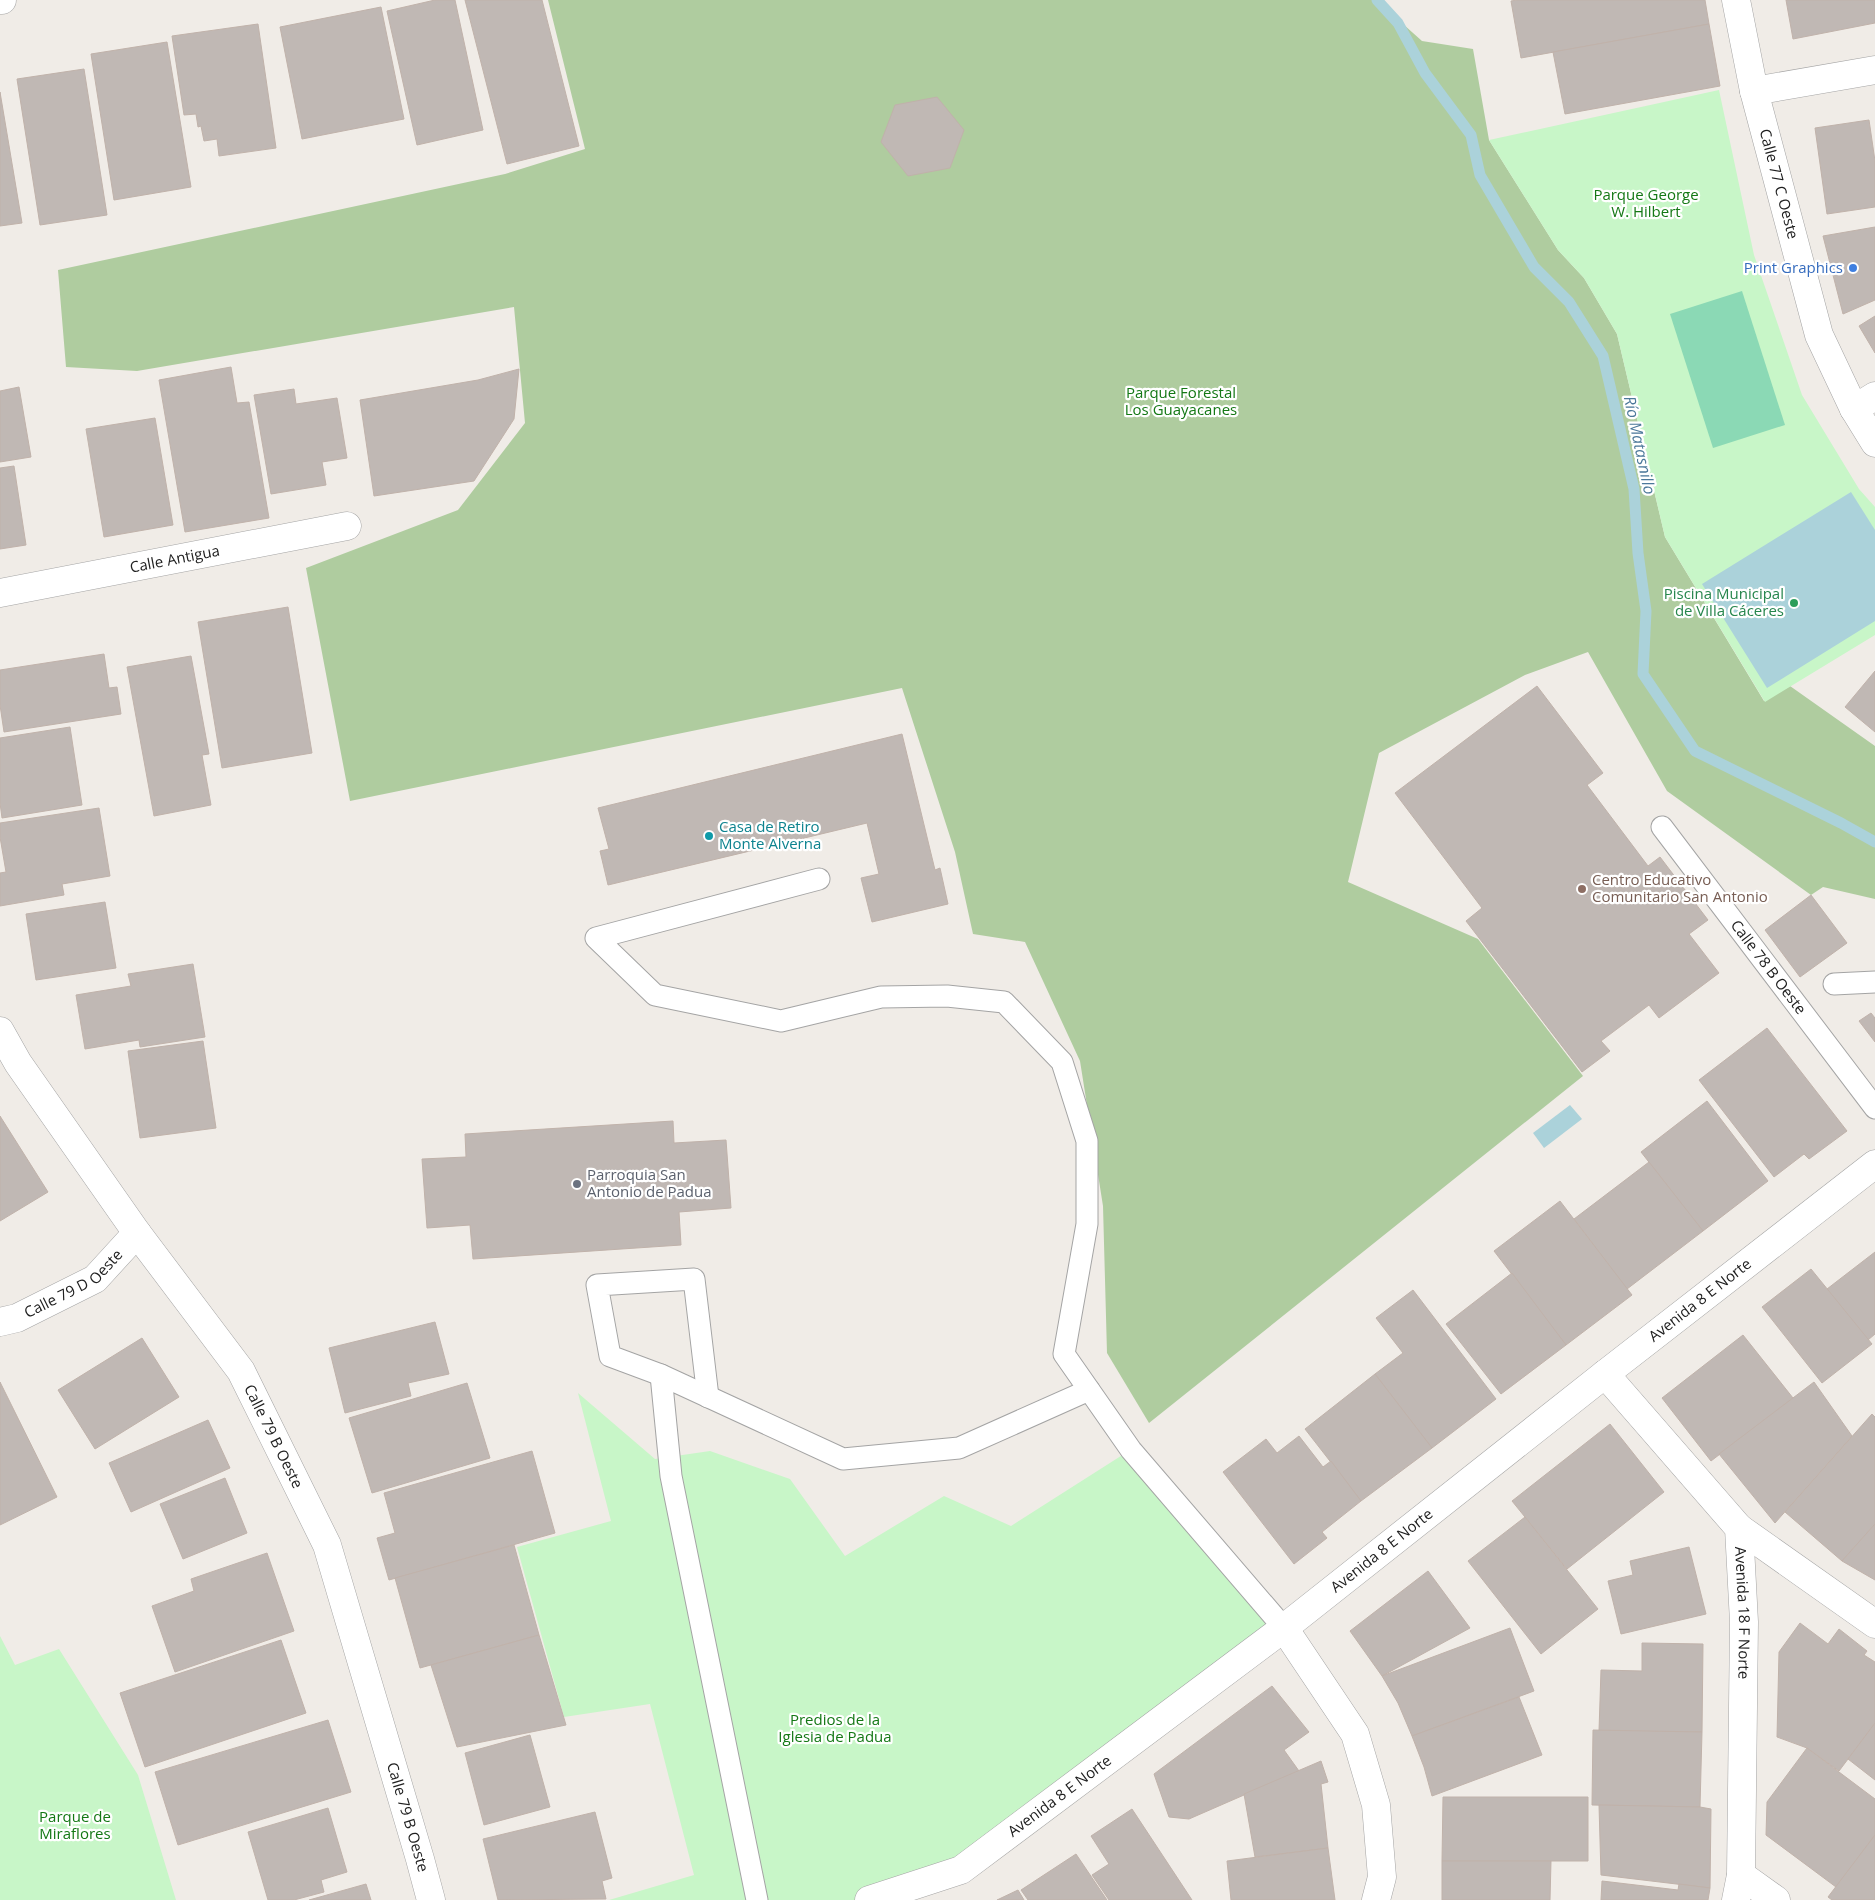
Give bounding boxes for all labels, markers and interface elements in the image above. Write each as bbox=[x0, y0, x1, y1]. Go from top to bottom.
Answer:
street label: Calle 77 C Oeste bbox=[1756, 126, 1804, 241]
park label: Parque George W. Hilbert bbox=[1593, 184, 1699, 221]
place label: Print Graphics bbox=[1744, 257, 1843, 277]
marker: Print Graphics bbox=[1847, 262, 1859, 274]
park label: Parque Forestal Los Guayacanes bbox=[1125, 382, 1237, 419]
water label: Río Matasnillo bbox=[1619, 394, 1661, 496]
street label: Calle Antigua bbox=[128, 540, 221, 577]
place label: Piscina Municipal de Villa Cáceres bbox=[1664, 583, 1784, 620]
marker: Piscina Municipal de Villa Cáceres bbox=[1788, 597, 1800, 609]
place label: Casa de Retiro Monte Alverna bbox=[719, 816, 821, 853]
marker: Casa de Retiro Monte Alverna bbox=[703, 830, 715, 842]
place label: Centro Educativo Comunitario San Antonio bbox=[1592, 869, 1768, 906]
marker: Centro Educativo Comunitario San Antonio bbox=[1576, 883, 1588, 895]
street label: Calle 78 B Oeste bbox=[1727, 915, 1811, 1018]
place label: Parroquia San Antonio de Padua bbox=[587, 1164, 712, 1201]
marker: Parroquia San Antonio de Padua bbox=[571, 1178, 583, 1190]
street label: Calle 79 D Oeste bbox=[20, 1245, 126, 1322]
street label: Avenida 8 E Norte bbox=[1644, 1253, 1755, 1346]
street label: Calle 79 B Oeste bbox=[240, 1381, 308, 1491]
street label: Avenida 8 E Norte bbox=[1326, 1503, 1436, 1596]
street label: Avenida 18 F Norte bbox=[1731, 1546, 1755, 1679]
park label: Predios de la Iglesia de Padua bbox=[778, 1709, 892, 1746]
street label: Avenida 8 E Norte bbox=[1003, 1750, 1115, 1841]
street label: Calle 79 B Oeste bbox=[383, 1760, 434, 1874]
park label: Parque de Miraflores bbox=[39, 1806, 111, 1843]

